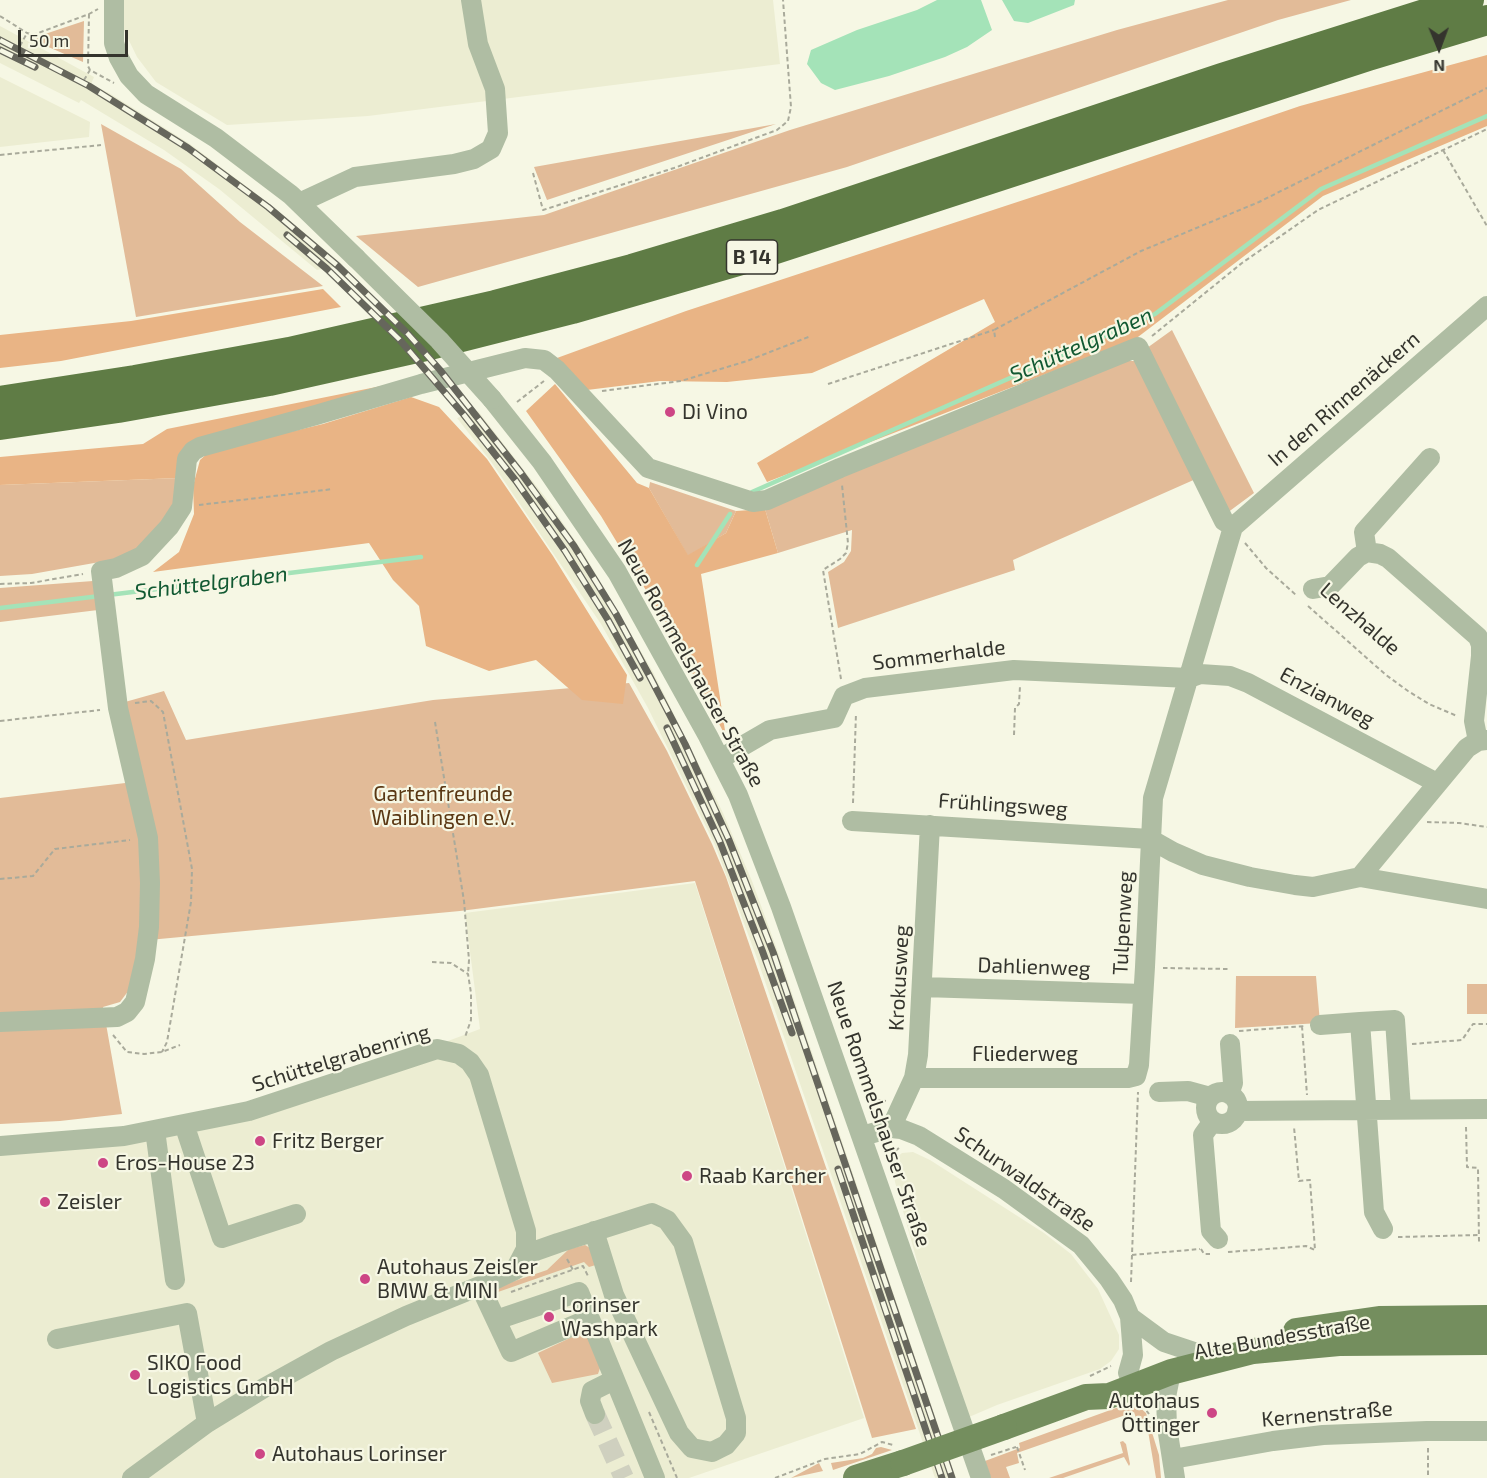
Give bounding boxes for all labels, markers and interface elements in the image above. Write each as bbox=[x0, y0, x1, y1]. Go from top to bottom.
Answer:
scale bar bbox=[21, 18, 130, 56]
north arrow bbox=[1409, 18, 1469, 78]
text: 50 m bbox=[29, 29, 69, 51]
text: N bbox=[1433, 57, 1445, 76]
road number: B 14 bbox=[726, 240, 777, 274]
water label: Schüttelgraben bbox=[1005, 302, 1157, 388]
street label: In den Rinnenäckern bbox=[1263, 326, 1425, 472]
place label: Di Vino bbox=[682, 399, 748, 425]
marker: Di Vino bbox=[663, 405, 677, 419]
street label: Neue Rommelshauser Straße bbox=[612, 535, 770, 791]
water label: Schüttelgraben bbox=[133, 561, 289, 605]
street label: Lenzhalde bbox=[1315, 577, 1405, 661]
street label: Sommerhalde bbox=[871, 634, 1007, 676]
street label: Enzianweg bbox=[1275, 661, 1379, 733]
park label: Gartenfreunde Waiblingen e.V. bbox=[371, 781, 515, 831]
street label: Frühlingsweg bbox=[937, 788, 1069, 822]
street label: Tulpenweg bbox=[1108, 870, 1138, 976]
street label: Krokusweg bbox=[884, 924, 914, 1032]
street label: Dahlienweg bbox=[977, 952, 1091, 982]
street label: Neue Rommelshauser Straße bbox=[822, 978, 936, 1250]
street label: Schüttelgrabenring bbox=[249, 1019, 433, 1097]
street label: Fliederweg bbox=[972, 1041, 1078, 1067]
street label: Schurwaldstraße bbox=[950, 1121, 1100, 1237]
place label: Fritz Berger bbox=[272, 1128, 384, 1154]
marker: Fritz Berger bbox=[253, 1134, 267, 1148]
place label: Eros-House 23 bbox=[115, 1150, 255, 1176]
marker: Eros-House 23 bbox=[96, 1156, 110, 1170]
place label: Raab Karcher bbox=[699, 1163, 826, 1189]
marker: Raab Karcher bbox=[680, 1169, 694, 1183]
place label: Zeisler bbox=[57, 1189, 122, 1215]
marker: Zeisler bbox=[38, 1195, 52, 1209]
place label: Autohaus Zeisler BMW & MINI bbox=[377, 1254, 538, 1304]
marker: Autohaus Zeisler BMW & MINI bbox=[358, 1272, 372, 1286]
place label: Lorinser Washpark bbox=[561, 1292, 658, 1342]
street label: Alte Bundesstraße bbox=[1192, 1309, 1372, 1365]
marker: Lorinser Washpark bbox=[542, 1310, 556, 1324]
place label: SIKO Food Logistics GmbH bbox=[147, 1350, 294, 1400]
marker: SIKO Food Logistics GmbH bbox=[128, 1368, 142, 1382]
place label: Autohaus Öttinger bbox=[1109, 1388, 1200, 1438]
street label: Kernenstraße bbox=[1260, 1396, 1394, 1432]
marker: Autohaus Öttinger bbox=[1205, 1406, 1219, 1420]
place label: Autohaus Lorinser bbox=[272, 1441, 447, 1467]
marker: Autohaus Lorinser bbox=[253, 1447, 267, 1461]

